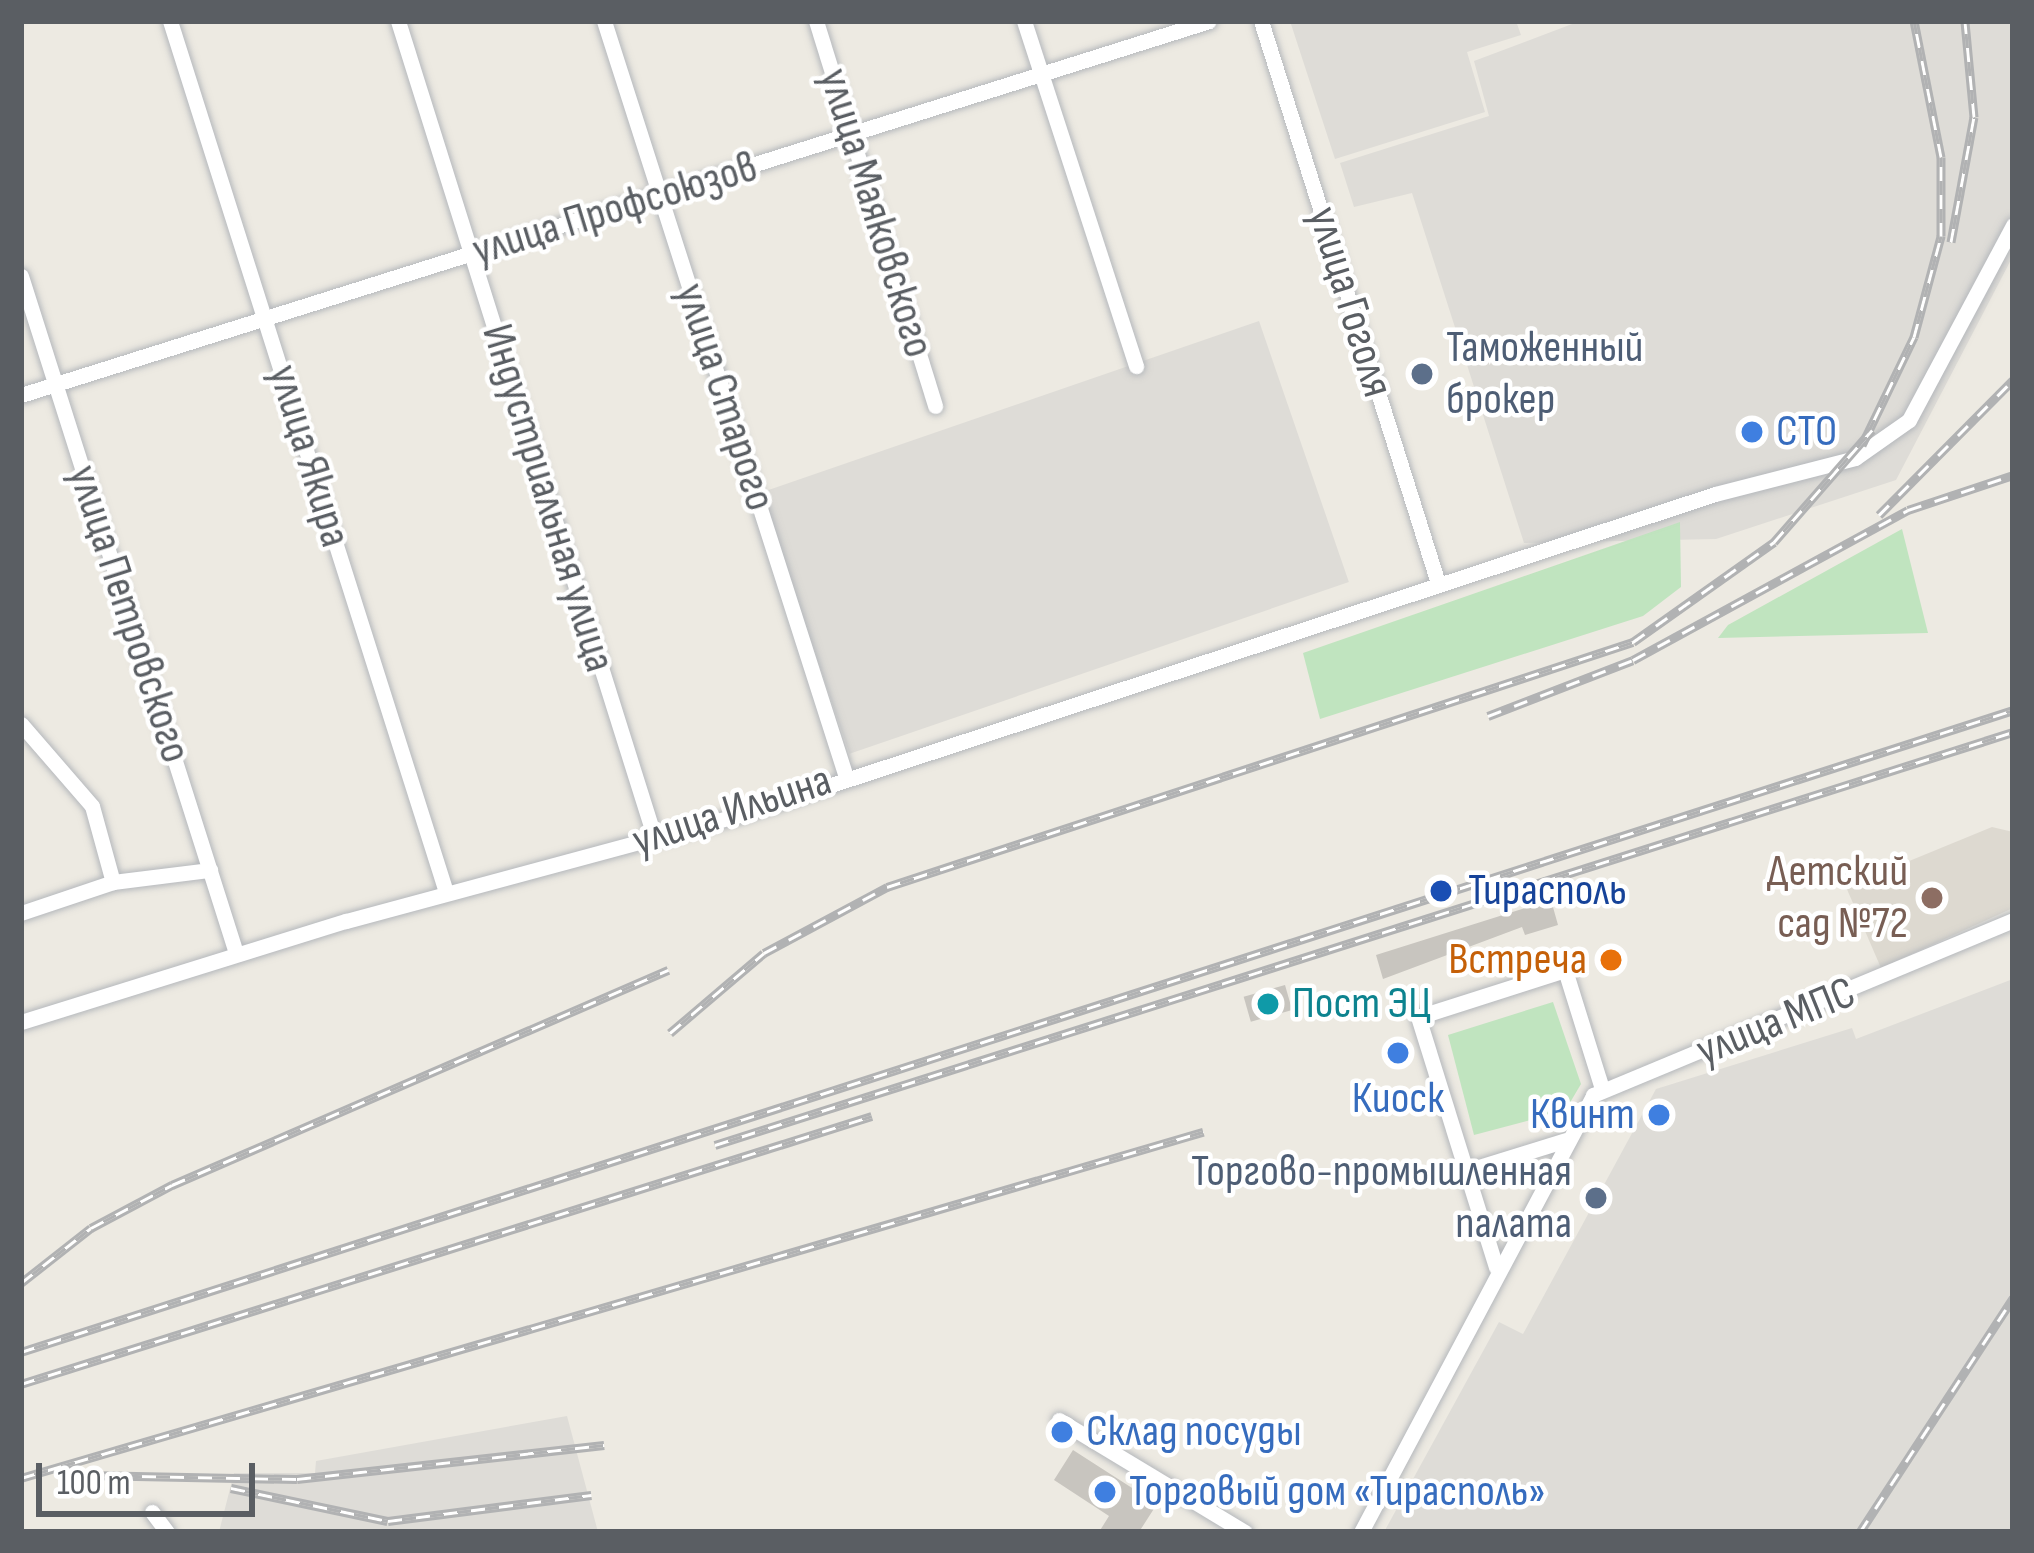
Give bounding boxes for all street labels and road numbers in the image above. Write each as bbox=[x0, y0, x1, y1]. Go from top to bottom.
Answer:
street label: улица Маяковского bbox=[806, 62, 946, 364]
street label: улица Профсоюзов bbox=[466, 140, 764, 278]
street label: улица Гоголя bbox=[1296, 200, 1404, 404]
street label: улица Старого bbox=[663, 277, 787, 517]
street label: Индустриальная улица bbox=[469, 318, 627, 678]
street label: улица Якира bbox=[256, 358, 362, 554]
street label: улица Петровского bbox=[56, 459, 202, 769]
street label: улица Ильина bbox=[626, 754, 838, 868]
street label: улица МПС bbox=[1689, 966, 1863, 1078]

